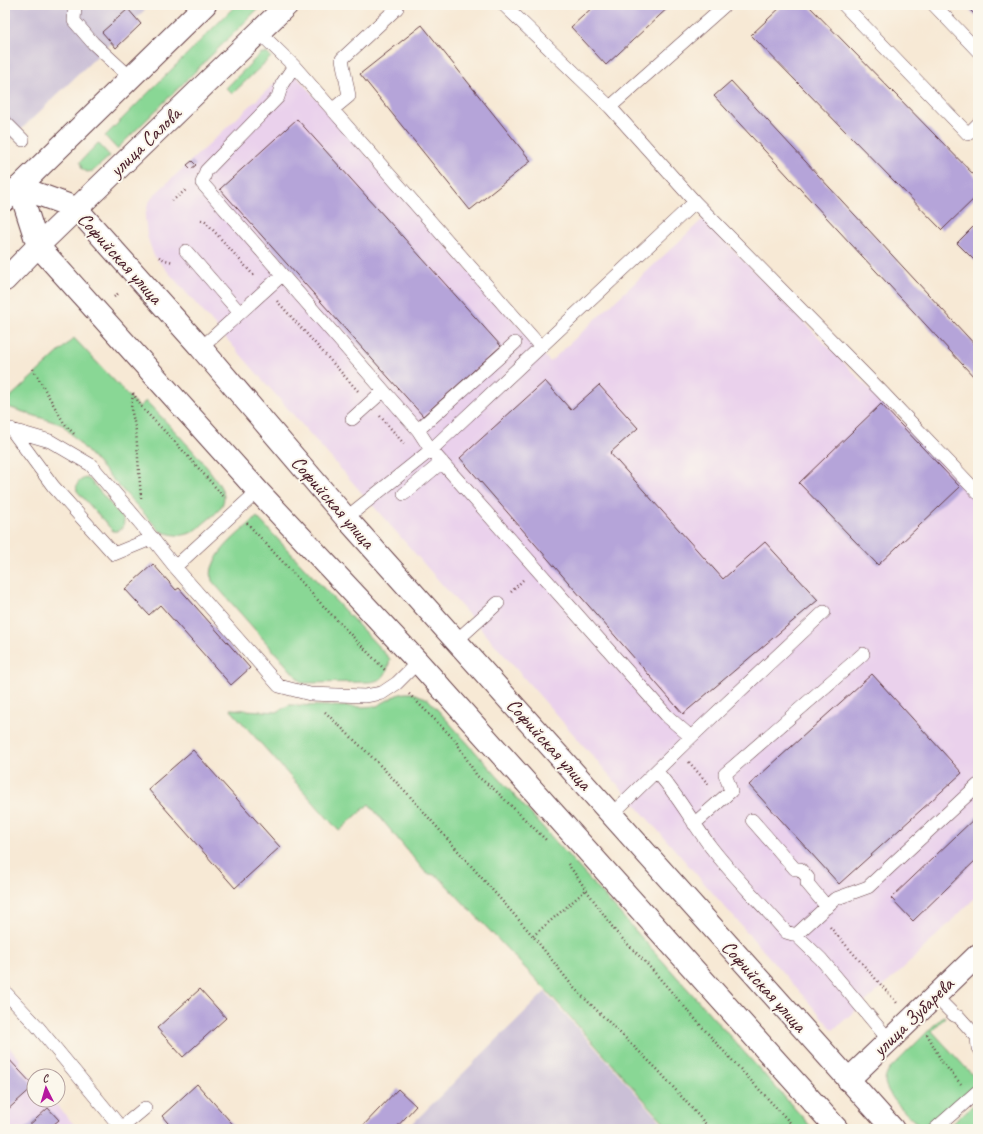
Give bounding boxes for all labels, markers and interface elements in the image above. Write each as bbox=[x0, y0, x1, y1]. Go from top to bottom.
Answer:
street label: улица Салова bbox=[103, 101, 187, 183]
street label: Софийская улица bbox=[72, 207, 169, 311]
street label: Софийская улица bbox=[286, 450, 382, 555]
street label: Софийская улица bbox=[501, 693, 598, 797]
street label: Софийская улица bbox=[716, 935, 813, 1039]
street label: улица Зубарева bbox=[866, 971, 960, 1063]
north arrow bbox=[26, 1068, 66, 1108]
text: С bbox=[42, 1071, 50, 1085]

